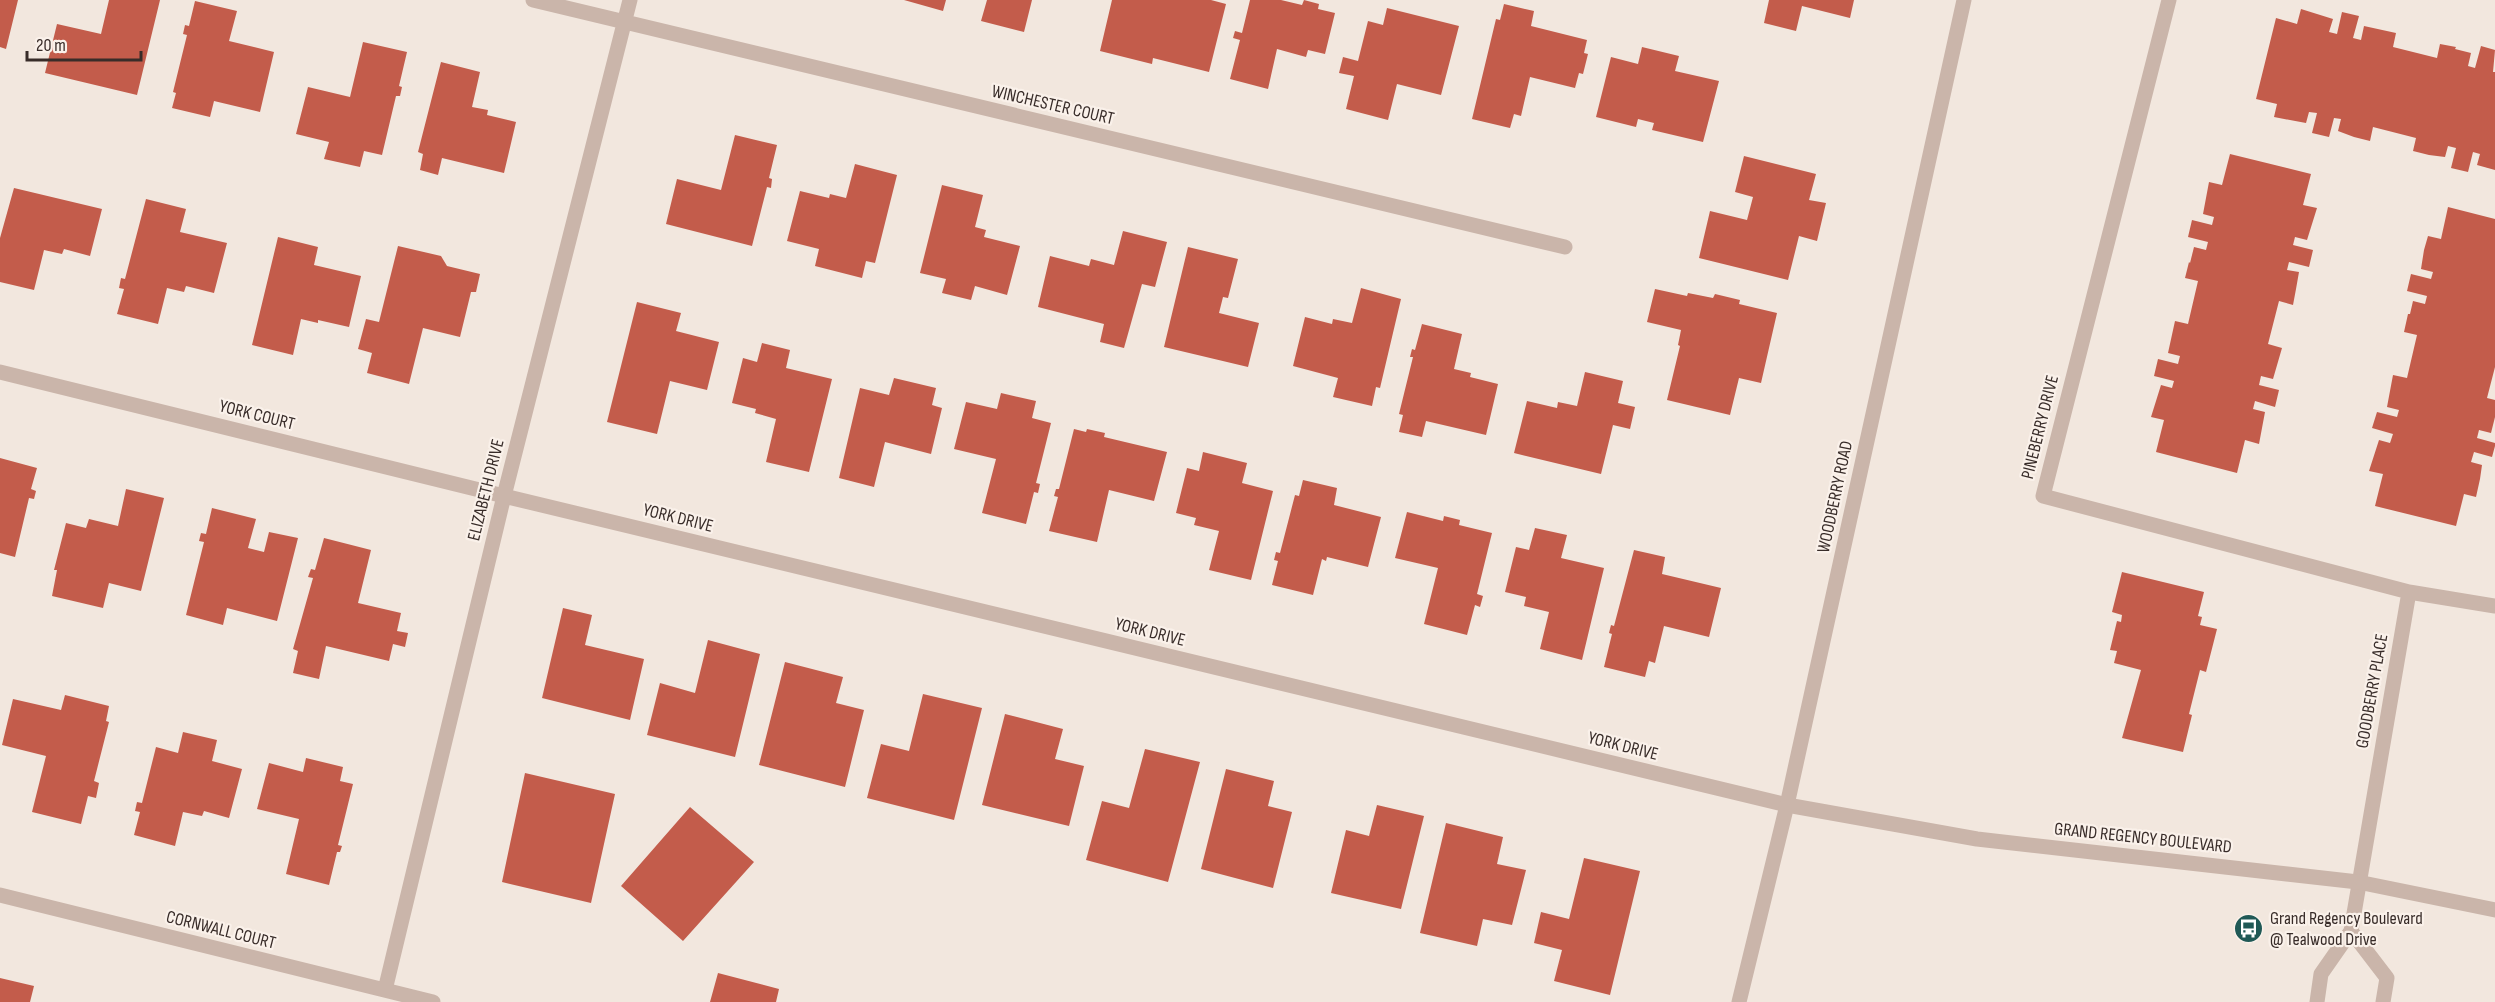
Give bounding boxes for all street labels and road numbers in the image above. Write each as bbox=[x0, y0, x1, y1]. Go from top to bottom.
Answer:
street label: WINCHESTER COURT bbox=[990, 81, 1116, 129]
street label: PINEBERRY DRIVE bbox=[2017, 373, 2063, 481]
street label: YORK COURT bbox=[217, 395, 297, 435]
street label: ELIZABETH DRIVE bbox=[463, 437, 509, 543]
street label: WOODBERRY ROAD bbox=[1813, 439, 1857, 555]
street label: YORK DRIVE bbox=[641, 499, 715, 537]
street label: YORK DRIVE bbox=[1113, 613, 1187, 651]
street label: GOODBERRY PLACE bbox=[2352, 632, 2392, 750]
street label: YORK DRIVE bbox=[1586, 727, 1660, 765]
street label: GRAND REGENCY BOULEVARD bbox=[2053, 818, 2233, 858]
street label: CORNWALL COURT bbox=[164, 906, 278, 954]

